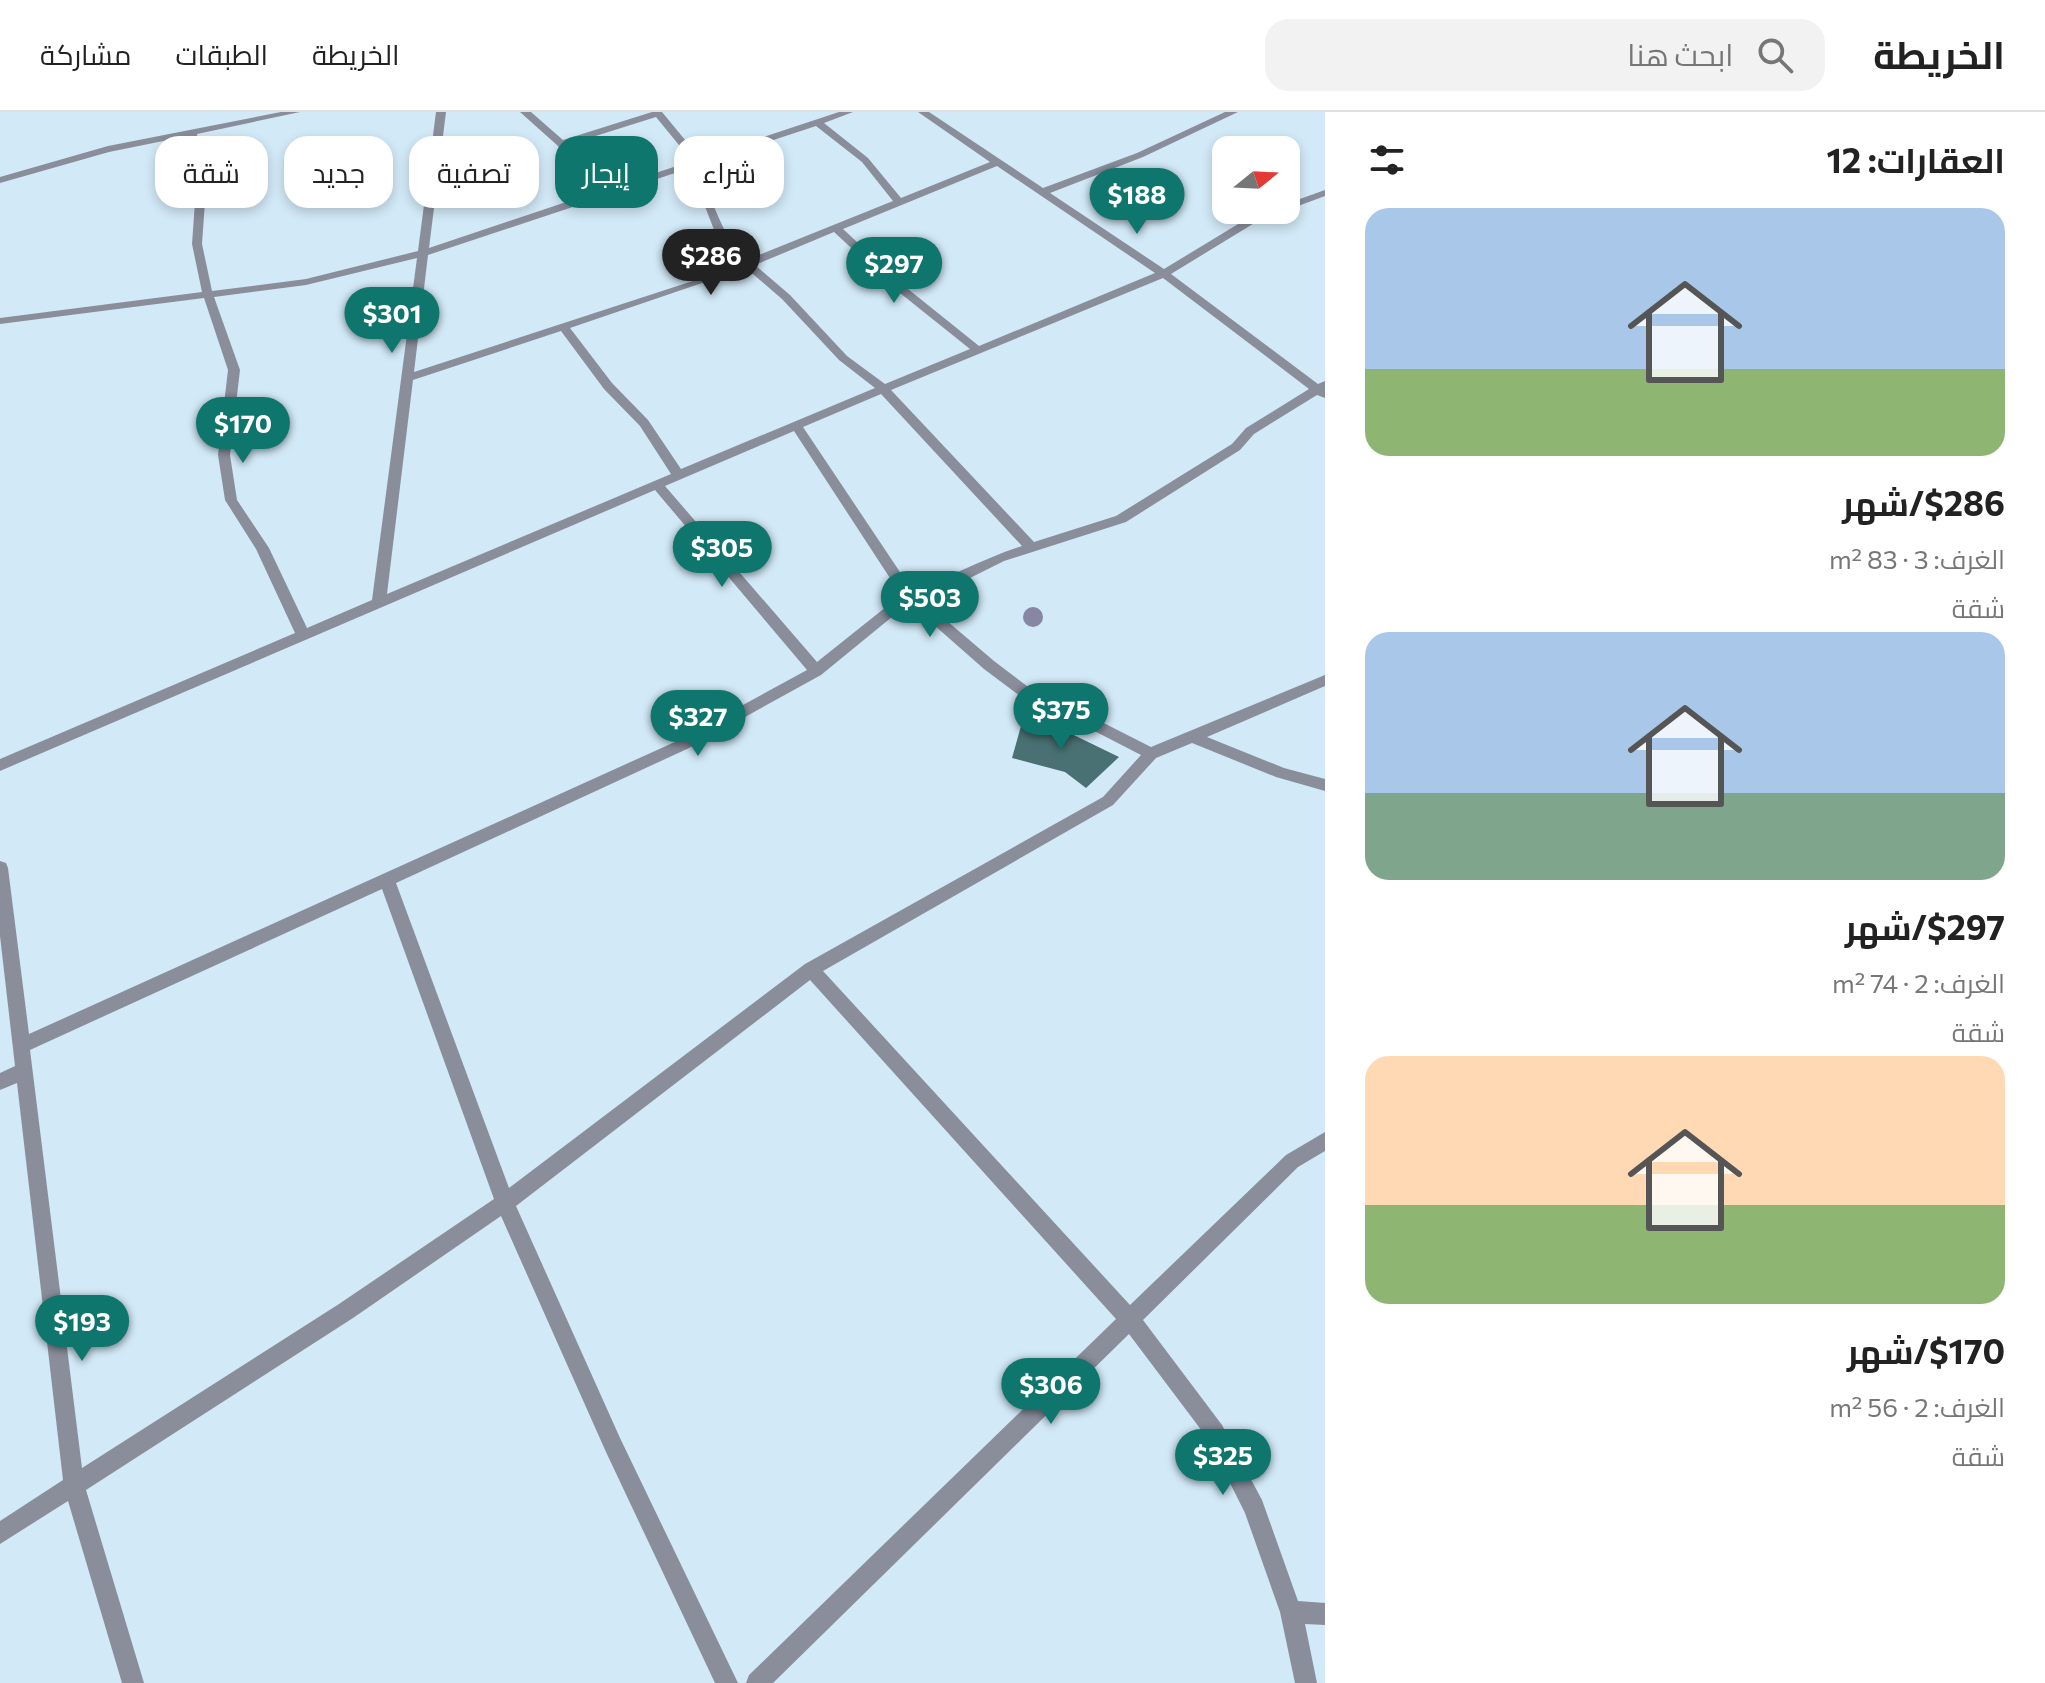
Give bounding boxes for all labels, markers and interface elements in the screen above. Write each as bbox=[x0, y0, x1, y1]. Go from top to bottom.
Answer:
search box bbox=[1265, 19, 1825, 91]
text: الخريطة bbox=[1873, 30, 2005, 77]
icon: search bbox=[1753, 33, 1797, 77]
text: ابحث هنا bbox=[1627, 35, 1733, 72]
text: مشاركة bbox=[40, 37, 131, 71]
text: الطبقات bbox=[175, 37, 268, 71]
text: الخريطة bbox=[312, 37, 399, 71]
chip: شقة bbox=[155, 136, 268, 208]
chip: جديد bbox=[284, 136, 393, 208]
chip: تصفية bbox=[409, 136, 539, 208]
chip: إيجار bbox=[555, 136, 658, 208]
chip: شراء bbox=[674, 136, 784, 208]
north arrow bbox=[1212, 136, 1300, 224]
map controls bbox=[1212, 136, 1300, 224]
icon: filters bbox=[1365, 138, 1409, 182]
text: العقارات: 12 bbox=[1826, 138, 2005, 180]
pin: $188 bbox=[1090, 168, 1184, 236]
text: $188 bbox=[1108, 178, 1166, 209]
pin: $286 bbox=[664, 229, 758, 297]
pin: $297 bbox=[847, 237, 941, 305]
text: $286 bbox=[680, 239, 742, 270]
text: $297 bbox=[864, 247, 924, 278]
icon: home bbox=[1613, 260, 1757, 404]
pin: $301 bbox=[345, 287, 439, 355]
text: $301 bbox=[362, 297, 422, 328]
pin: $170 bbox=[196, 397, 290, 465]
text: $170 bbox=[214, 407, 272, 438]
text: $286/شهر bbox=[1842, 481, 2005, 523]
pin: $305 bbox=[675, 521, 769, 589]
text: $305 bbox=[691, 531, 753, 562]
text: الغرف: 3 · 83 m² bbox=[1829, 543, 2005, 574]
pin: $503 bbox=[883, 571, 977, 639]
text: $503 bbox=[899, 581, 961, 612]
text: شقة bbox=[1952, 592, 2005, 623]
pin: $375 bbox=[1014, 683, 1108, 751]
icon: home bbox=[1613, 684, 1757, 828]
pin: $327 bbox=[651, 690, 745, 758]
text: $375 bbox=[1031, 693, 1091, 724]
text: $327 bbox=[669, 700, 727, 731]
text: $297/شهر bbox=[1845, 905, 2005, 947]
text: الغرف: 2 · 74 m² bbox=[1832, 967, 2005, 998]
text: شقة bbox=[1952, 1016, 2005, 1047]
icon: home bbox=[1613, 1108, 1757, 1252]
pin: $193 bbox=[35, 1295, 129, 1363]
text: $193 bbox=[53, 1305, 111, 1336]
text: $170/شهر bbox=[1847, 1329, 2005, 1371]
pin: $306 bbox=[1004, 1358, 1098, 1426]
text: $306 bbox=[1019, 1368, 1083, 1399]
text: الغرف: 2 · 56 m² bbox=[1829, 1391, 2005, 1422]
pin: $325 bbox=[1176, 1429, 1270, 1497]
text: $325 bbox=[1193, 1439, 1253, 1470]
text: شقة bbox=[1952, 1440, 2005, 1471]

